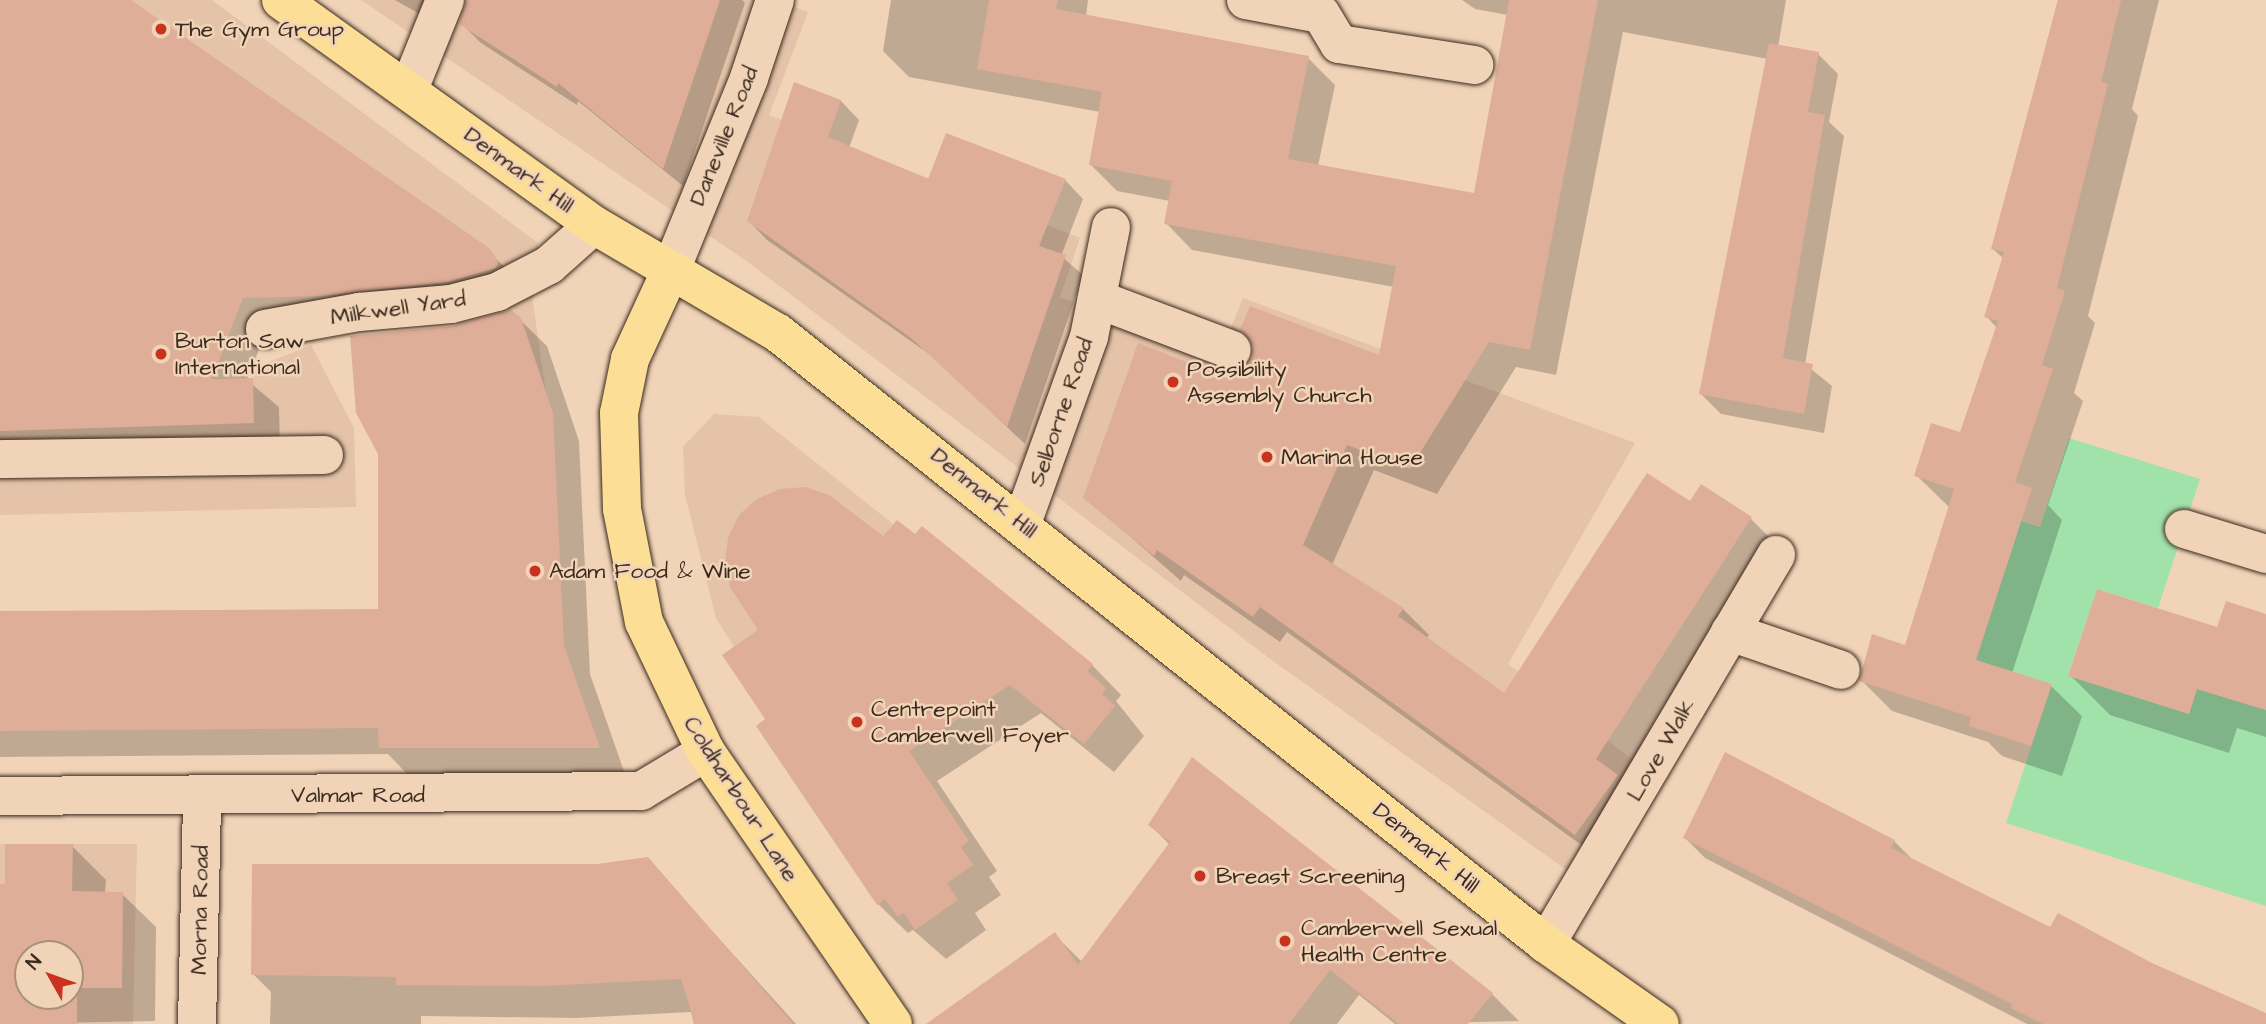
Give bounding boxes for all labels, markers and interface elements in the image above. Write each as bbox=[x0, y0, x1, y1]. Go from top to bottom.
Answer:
place label: The Gym Group bbox=[175, 15, 344, 43]
marker: The Gym Group bbox=[153, 21, 169, 37]
street label: Daneville Road bbox=[684, 62, 764, 210]
street label: Denmark Hill bbox=[459, 121, 579, 219]
street label: Milkwell Yard bbox=[329, 285, 467, 331]
place label: Burton Saw International bbox=[175, 327, 304, 381]
street label: Selborne Road bbox=[1023, 334, 1099, 490]
marker: Burton Saw International bbox=[153, 346, 169, 362]
place label: Possibility Assembly Church bbox=[1187, 355, 1372, 409]
marker: Possibility Assembly Church bbox=[1165, 374, 1181, 390]
street label: Denmark Hill bbox=[925, 442, 1043, 544]
place label: Marina House bbox=[1281, 443, 1423, 471]
marker: Marina House bbox=[1259, 449, 1275, 465]
place label: Adam Food & Wine bbox=[549, 557, 751, 585]
marker: Adam Food & Wine bbox=[527, 563, 543, 579]
street label: Love Walk bbox=[1621, 694, 1701, 806]
place label: Centrepoint Camberwell Foyer bbox=[871, 695, 1069, 749]
street label: Coldharbour Lane bbox=[677, 711, 805, 887]
marker: Centrepoint Camberwell Foyer bbox=[849, 714, 865, 730]
street label: Valmar Road bbox=[291, 781, 425, 809]
street label: Denmark Hill bbox=[1367, 797, 1485, 899]
street label: Morna Road bbox=[185, 845, 215, 975]
place label: Breast Screening bbox=[1216, 862, 1404, 890]
marker: Breast Screening bbox=[1190, 866, 1210, 886]
place label: Camberwell Sexual Health Centre bbox=[1301, 914, 1497, 968]
marker: Camberwell Sexual Health Centre bbox=[1275, 931, 1295, 951]
north arrow bbox=[14, 940, 84, 1010]
text: N bbox=[20, 949, 48, 976]

